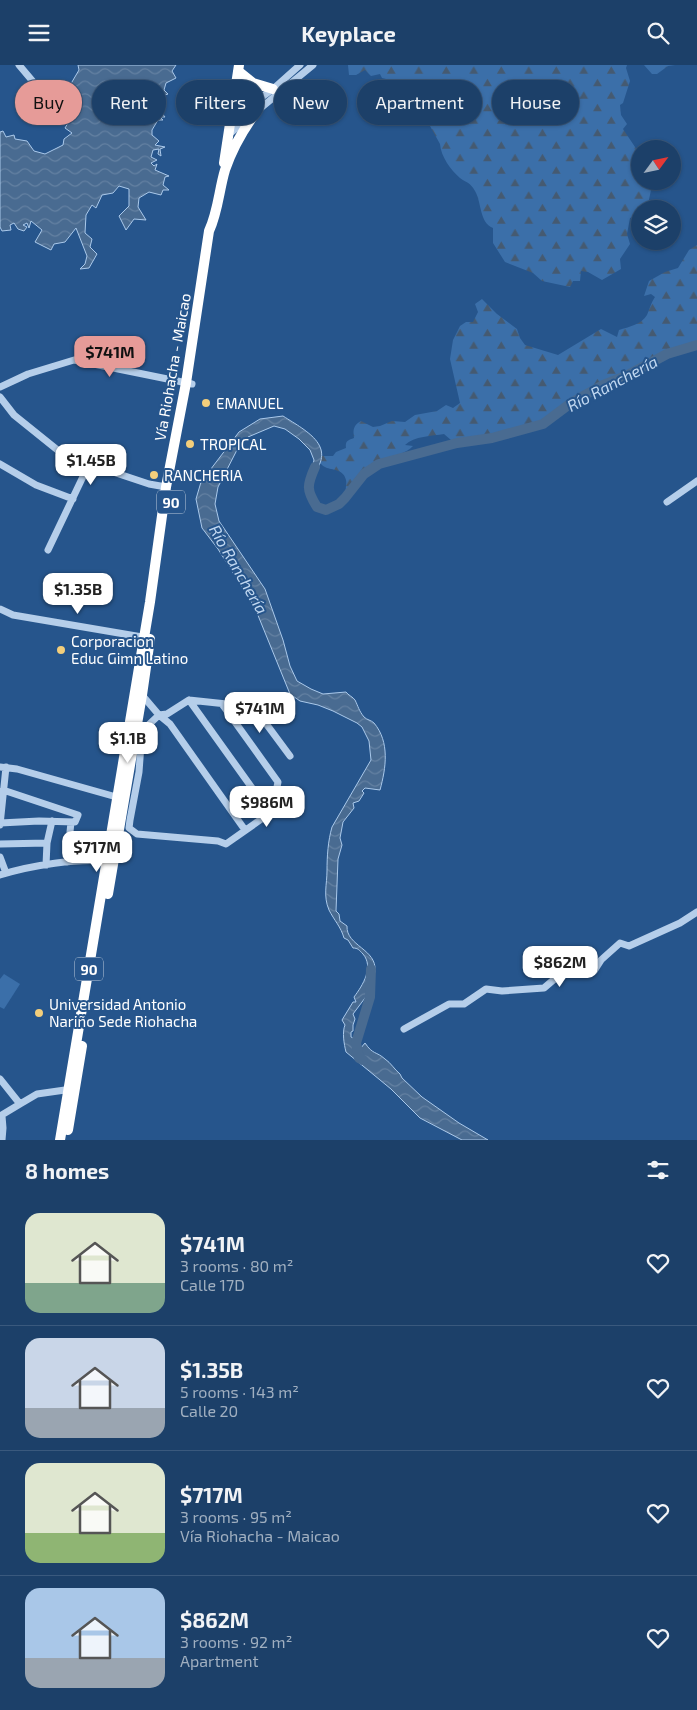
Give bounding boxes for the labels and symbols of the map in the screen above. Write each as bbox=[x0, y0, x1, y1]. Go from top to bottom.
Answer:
north arrow bbox=[631, 140, 681, 190]
street label: Vía Riohacha - Maicao bbox=[150, 292, 194, 442]
pin: $741M bbox=[75, 335, 145, 378]
water label: Río Ranchería bbox=[564, 351, 660, 415]
place label: EMANUEL bbox=[216, 394, 284, 412]
marker: EMANUEL bbox=[200, 397, 212, 409]
place label: TROPICAL bbox=[200, 435, 267, 453]
marker: TROPICAL bbox=[184, 438, 196, 450]
pin: $1.45B bbox=[50, 443, 132, 486]
place label: RANCHERIA bbox=[164, 466, 243, 484]
marker: RANCHERIA bbox=[148, 469, 160, 481]
road number: 90 bbox=[157, 491, 185, 513]
water label: Río Ranchería bbox=[206, 521, 272, 617]
pin: $1.35B bbox=[37, 573, 119, 615]
place label: Corporacion Educ Gimn Latino bbox=[71, 632, 188, 667]
marker: Corporacion Educ Gimn Latino bbox=[55, 644, 67, 656]
pin: $741M bbox=[225, 691, 295, 734]
pin: $1.1B bbox=[93, 721, 163, 764]
pin: $986M bbox=[232, 785, 302, 828]
pin: $717M bbox=[62, 831, 132, 873]
pin: $862M bbox=[525, 945, 595, 988]
road number: 90 bbox=[75, 957, 103, 981]
place label: Universidad Antonio Nariño Sede Riohacha bbox=[49, 995, 197, 1030]
marker: Universidad Antonio Nariño Sede Riohacha bbox=[33, 1007, 45, 1019]

